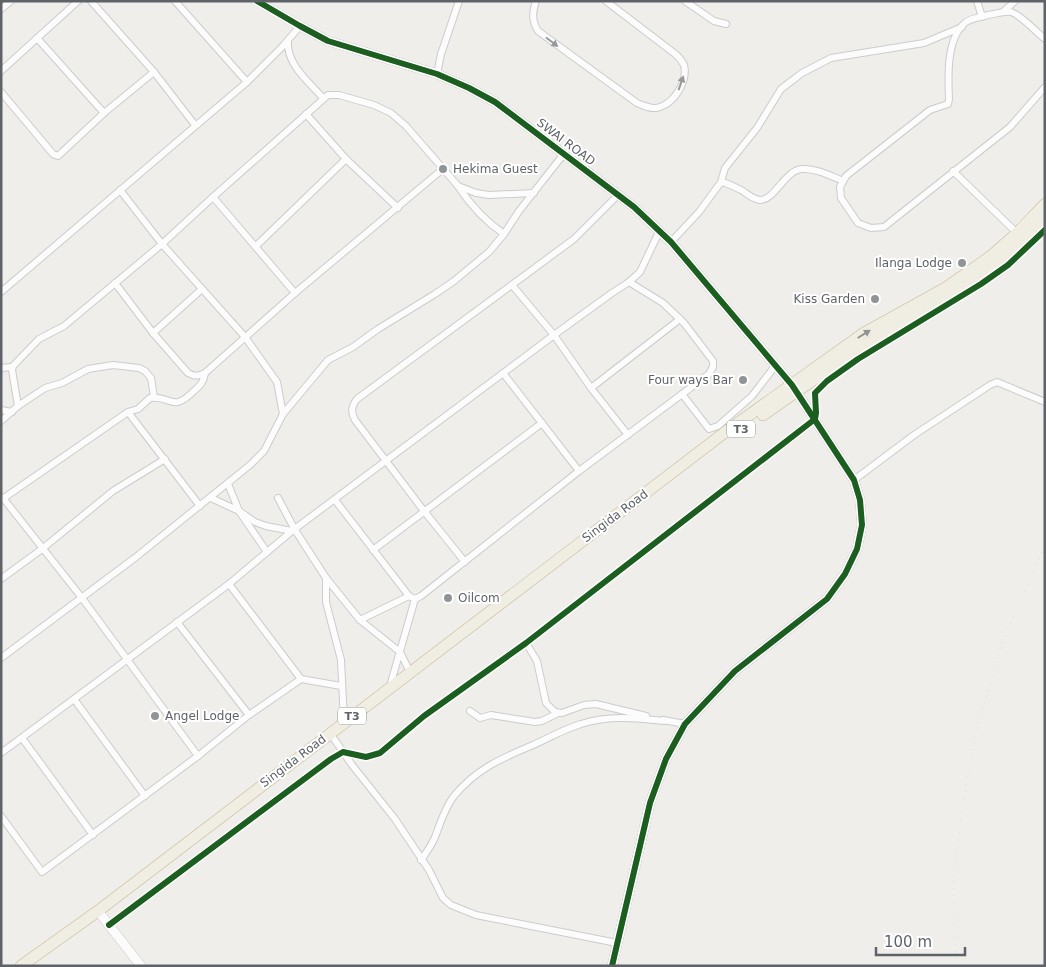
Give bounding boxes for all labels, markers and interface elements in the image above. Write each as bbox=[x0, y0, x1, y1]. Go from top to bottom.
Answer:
one-way arrow bbox=[545, 36, 558, 47]
one-way arrow bbox=[678, 75, 686, 90]
street label: SWAI ROAD bbox=[534, 116, 598, 168]
place label: Hekima Guest bbox=[453, 162, 538, 176]
marker: Hekima Guest bbox=[437, 163, 449, 175]
place label: Ilanga Lodge bbox=[875, 256, 952, 270]
marker: Ilanga Lodge bbox=[956, 257, 968, 269]
place label: Kiss Garden bbox=[793, 292, 865, 306]
marker: Kiss Garden bbox=[869, 293, 881, 305]
one-way arrow bbox=[858, 329, 871, 338]
place label: Four ways Bar bbox=[648, 373, 733, 387]
marker: Four ways Bar bbox=[737, 374, 749, 386]
road number: T3 bbox=[727, 420, 755, 438]
street label: Singida Road bbox=[579, 487, 651, 545]
place label: Oilcom bbox=[458, 591, 500, 605]
marker: Oilcom bbox=[442, 592, 454, 604]
road number: T3 bbox=[338, 708, 366, 724]
place label: Angel Lodge bbox=[165, 709, 239, 723]
marker: Angel Lodge bbox=[149, 710, 161, 722]
street label: Singida Road bbox=[257, 732, 329, 790]
scale bar bbox=[876, 924, 965, 956]
text: 100 m bbox=[884, 933, 932, 951]

